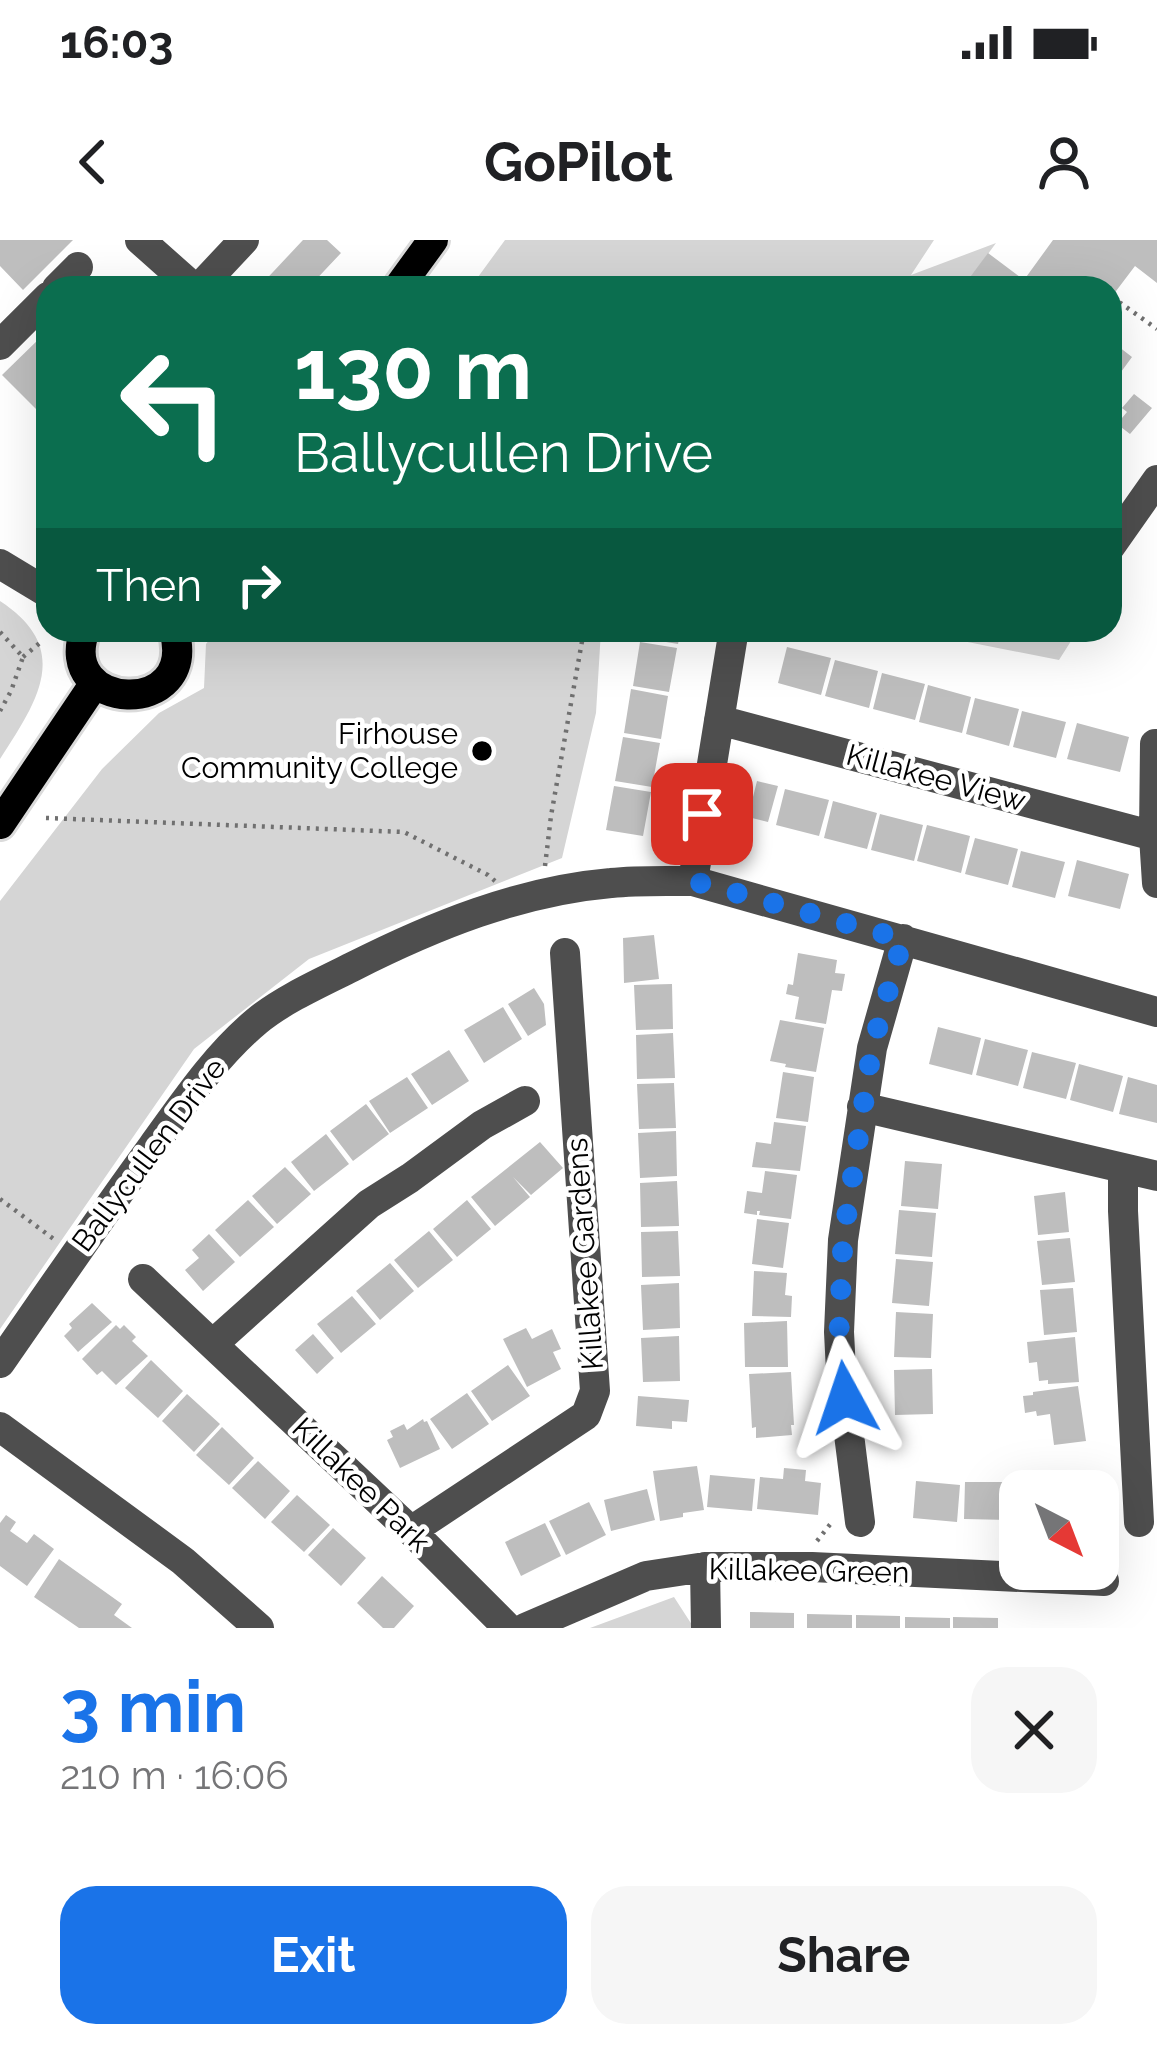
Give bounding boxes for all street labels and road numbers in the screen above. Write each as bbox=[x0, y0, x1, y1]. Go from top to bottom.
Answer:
street label: Killakee View bbox=[843, 737, 1029, 818]
street label: Ballycullen Drive bbox=[65, 1051, 233, 1258]
street label: Killakee Gardens bbox=[559, 1137, 610, 1371]
street label: Killakee Park bbox=[285, 1410, 437, 1559]
street label: Killakee Green bbox=[708, 1551, 910, 1590]

